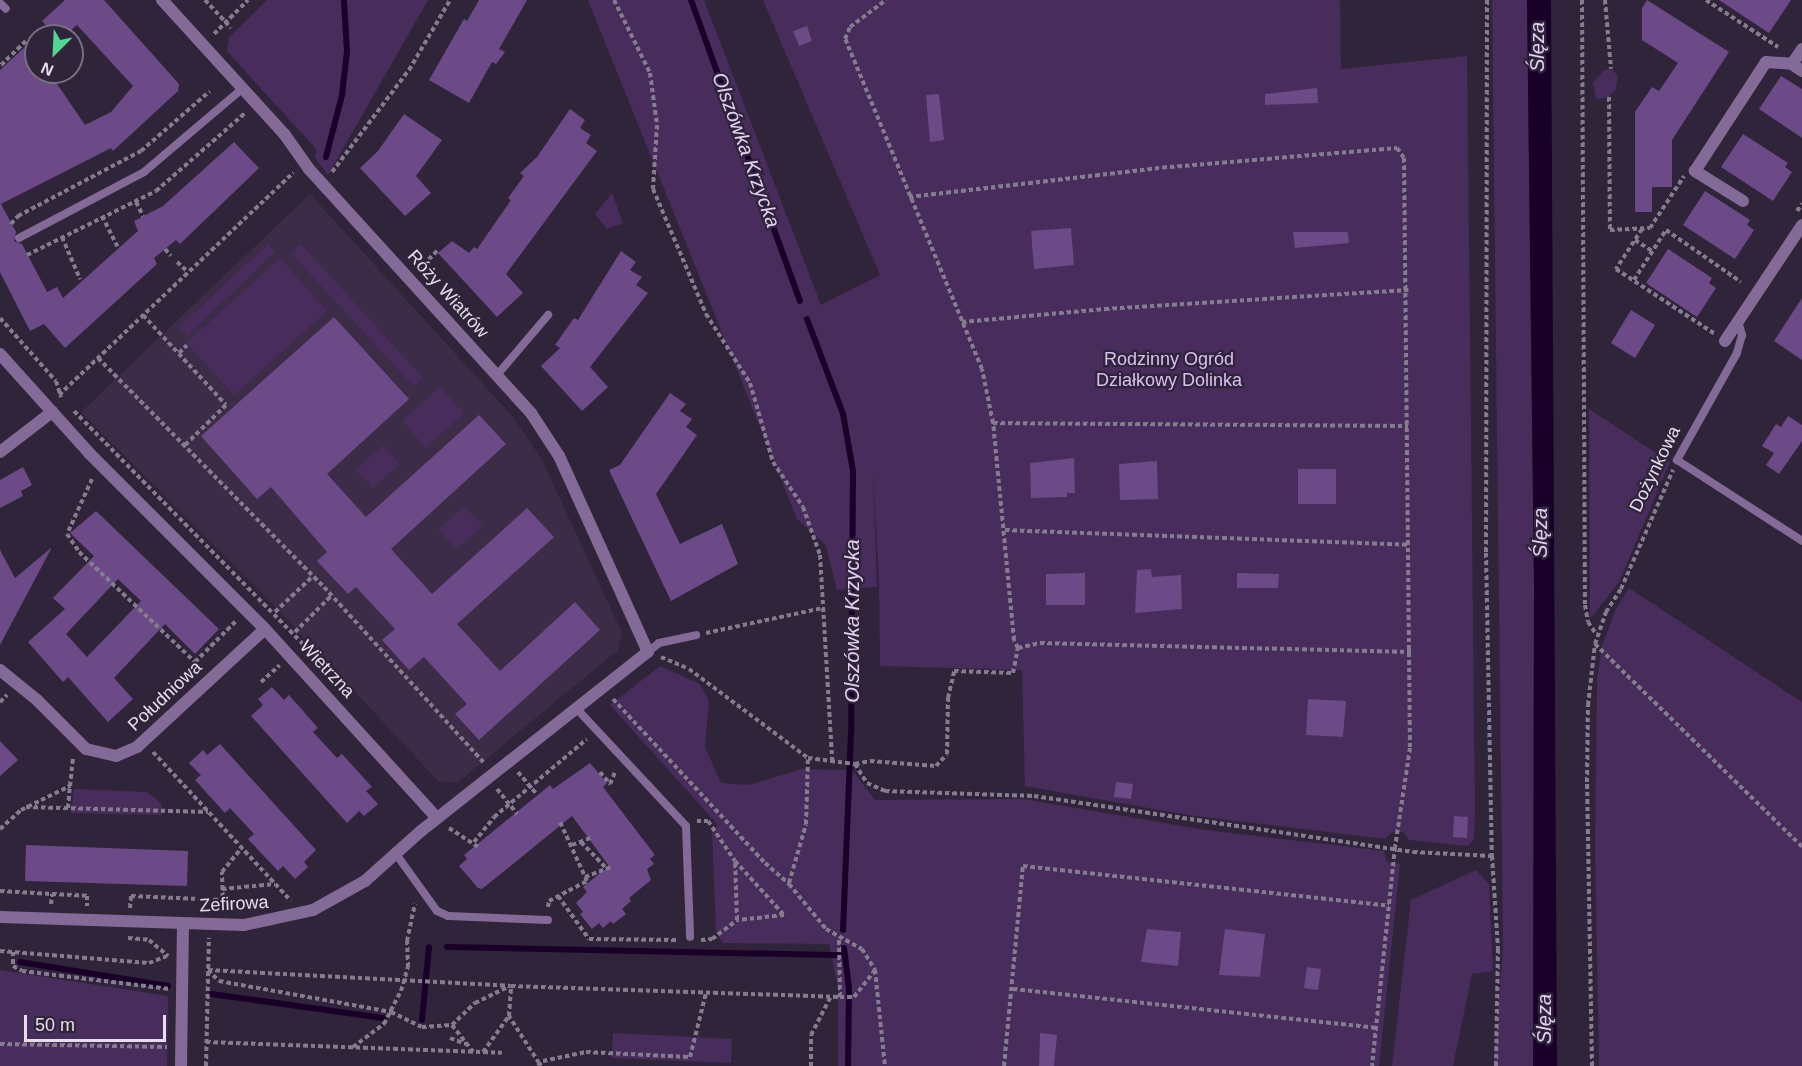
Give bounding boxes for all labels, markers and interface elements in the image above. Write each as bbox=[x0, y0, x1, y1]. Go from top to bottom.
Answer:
water label: Ślęza bbox=[1525, 22, 1549, 72]
north arrow bbox=[24, 24, 84, 84]
text: N bbox=[39, 59, 56, 79]
water label: Olszówka Krzycka bbox=[707, 69, 785, 231]
street label: Róży Wiatrów bbox=[403, 246, 493, 342]
park label: Rodzinny Ogród Działkowy Dolinka bbox=[1096, 349, 1242, 392]
street label: Dożynkowa bbox=[1625, 422, 1685, 516]
water label: Ślęza bbox=[1528, 508, 1552, 558]
water label: Olszówka Krzycka bbox=[840, 539, 864, 703]
street label: Wietrzna bbox=[295, 636, 359, 702]
street label: Południowa bbox=[124, 656, 206, 736]
street label: Zefirowa bbox=[199, 891, 269, 917]
water label: Ślęza bbox=[1532, 994, 1556, 1044]
scale bar bbox=[27, 1003, 170, 1041]
text: 50 m bbox=[35, 1015, 75, 1035]

